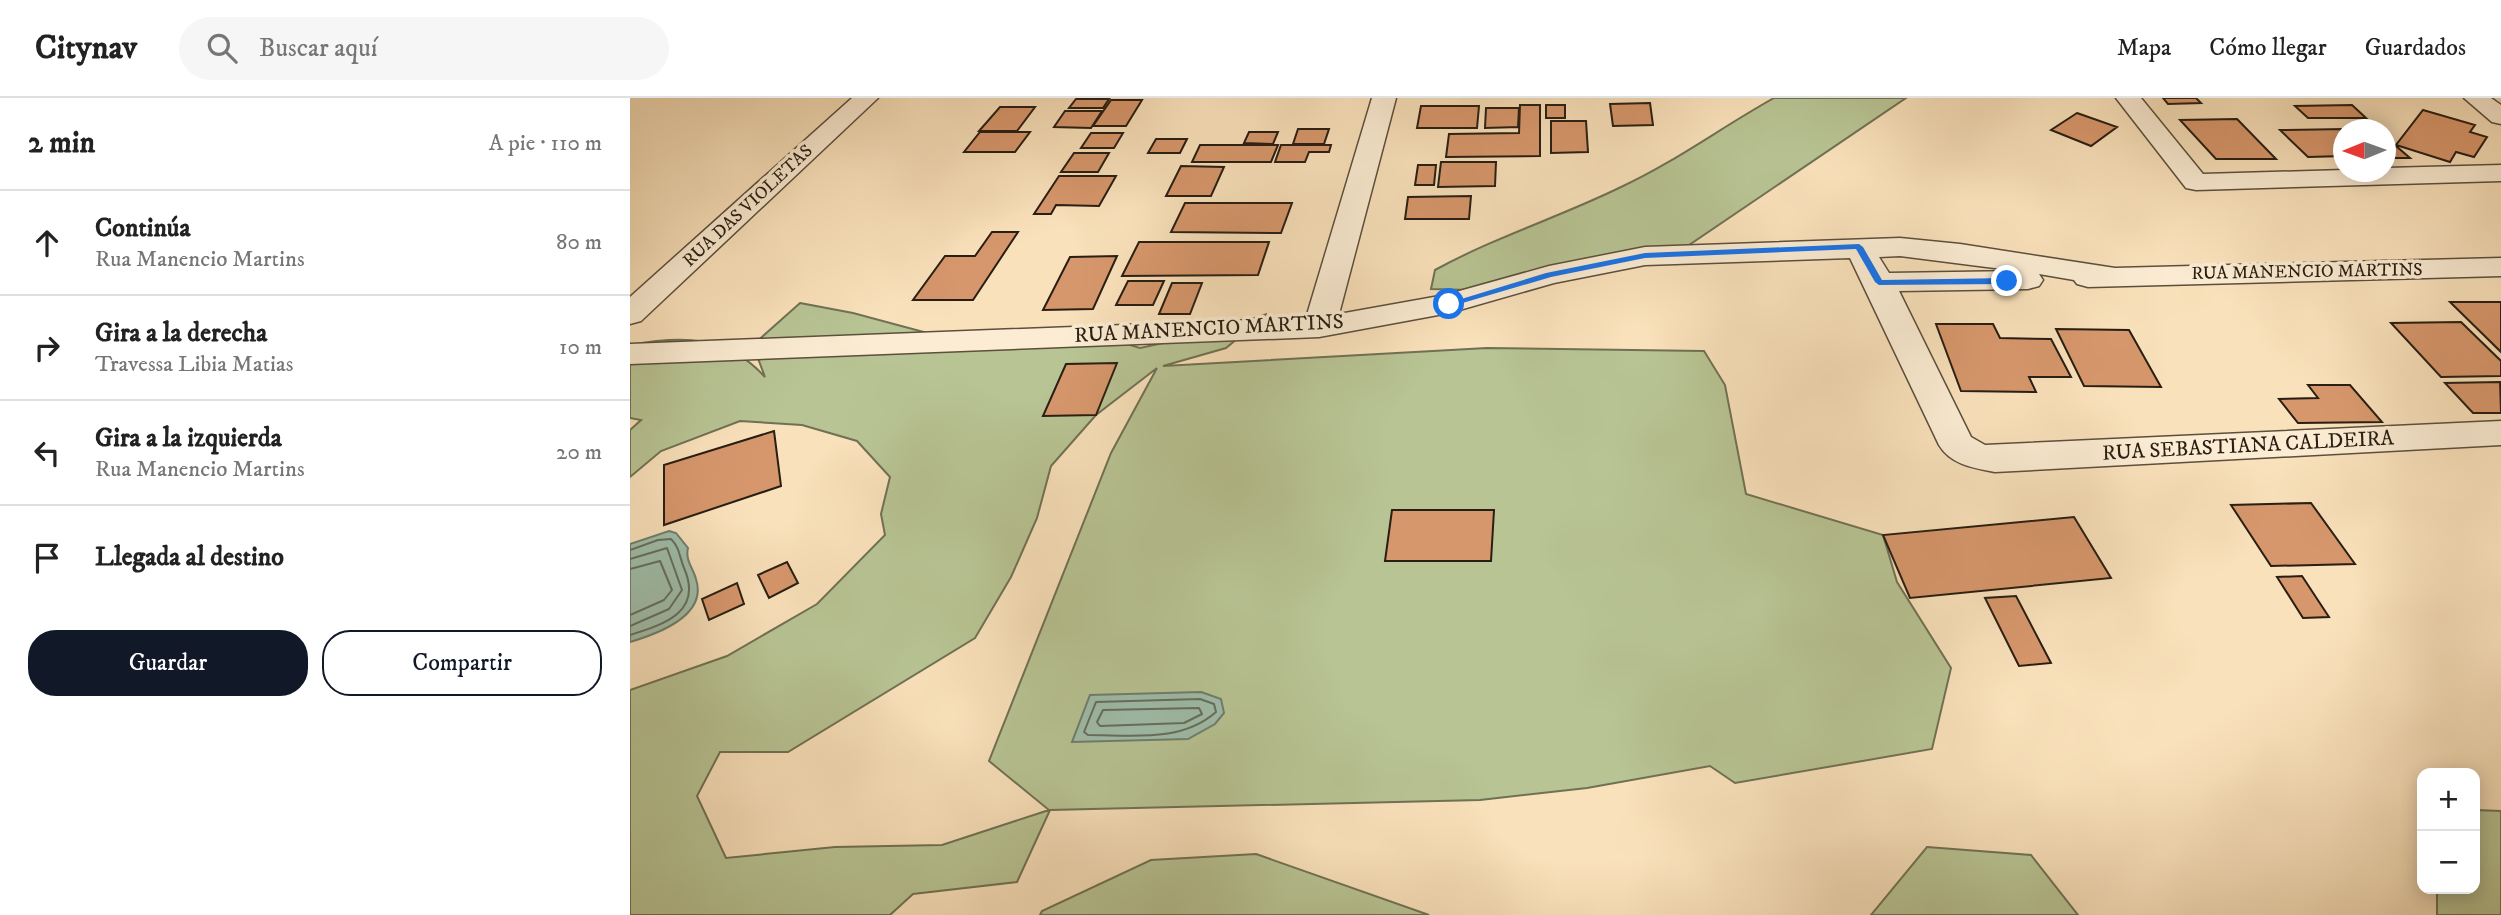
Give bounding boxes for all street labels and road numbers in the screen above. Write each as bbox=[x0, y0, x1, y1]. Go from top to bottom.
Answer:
street label: RUA DAS VIOLETAS bbox=[679, 140, 817, 272]
street label: RUA MANENCIO MARTINS bbox=[2191, 259, 2423, 285]
street label: RUA MANENCIO MARTINS bbox=[1074, 309, 1344, 349]
street label: RUA SEBASTIANA CALDEIRA bbox=[2101, 425, 2395, 467]

